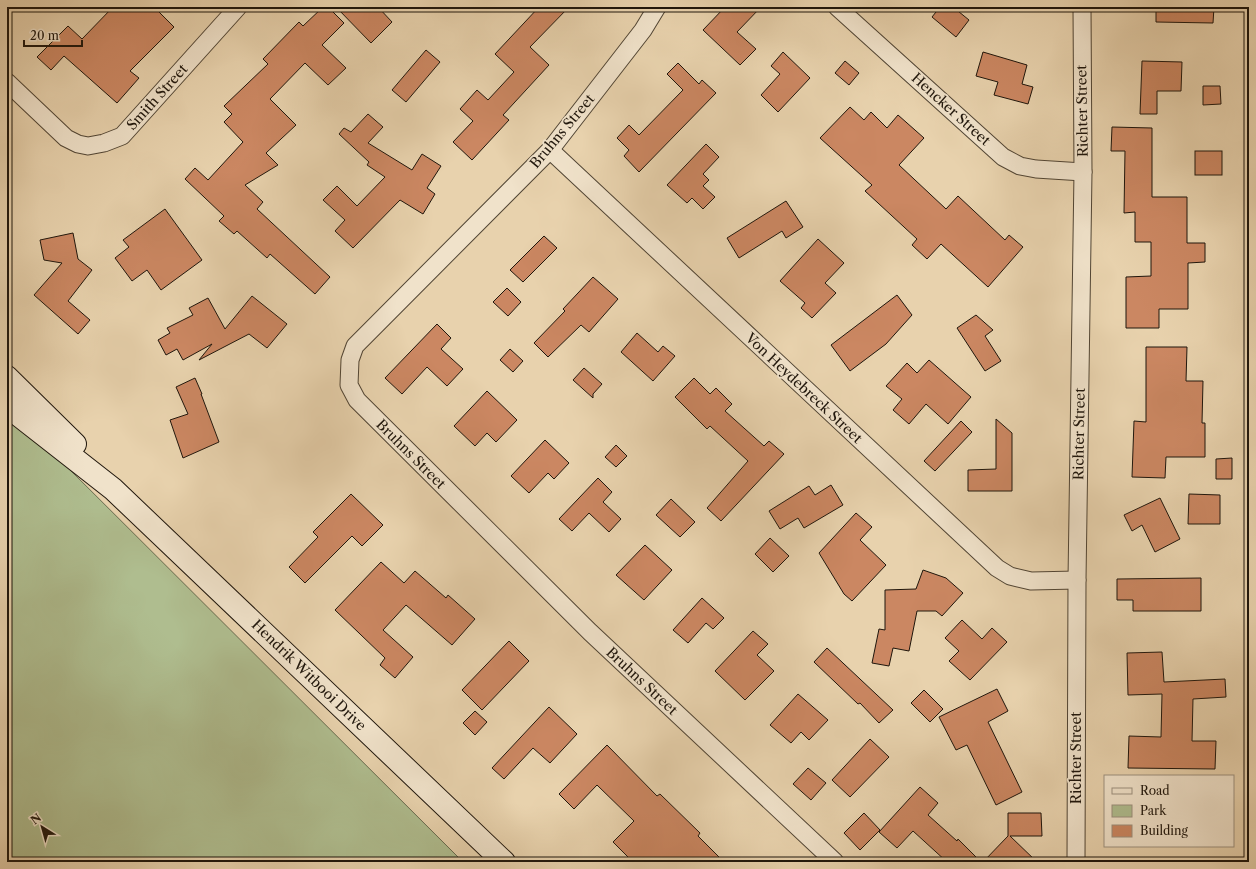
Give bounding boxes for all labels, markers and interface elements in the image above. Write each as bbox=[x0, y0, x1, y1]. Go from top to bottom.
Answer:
scale bar bbox=[24, 22, 82, 48]
text: 20 m bbox=[30, 28, 59, 43]
street label: Smith Street bbox=[123, 60, 191, 134]
street label: Richter Street bbox=[1072, 65, 1092, 157]
street label: Hencker Street bbox=[908, 69, 994, 149]
street label: Bruhns Street bbox=[526, 90, 598, 172]
street label: Von Heydebreck Street bbox=[741, 328, 866, 447]
street label: Richter Street bbox=[1069, 388, 1089, 480]
street label: Bruhns Street bbox=[372, 415, 450, 493]
street label: Hendrik Witbooi Drive bbox=[248, 616, 370, 735]
street label: Bruhns Street bbox=[602, 643, 682, 719]
street label: Richter Street bbox=[1067, 712, 1085, 804]
legend bbox=[1104, 775, 1234, 847]
text: Road bbox=[1140, 783, 1170, 798]
text: Park bbox=[1140, 803, 1167, 818]
north arrow bbox=[22, 807, 62, 847]
text: N bbox=[28, 810, 44, 827]
text: Building bbox=[1140, 823, 1188, 838]

